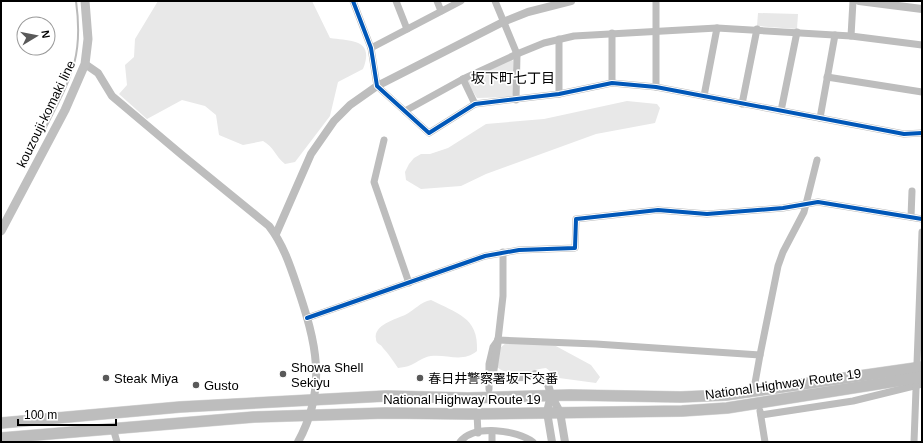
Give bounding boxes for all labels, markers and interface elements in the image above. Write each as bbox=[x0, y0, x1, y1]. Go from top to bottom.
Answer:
north arrow bbox=[16, 16, 56, 56]
text: N bbox=[39, 29, 52, 39]
street label: kouzouji-komaki line bbox=[14, 58, 78, 170]
district label: 坂下町七丁目 bbox=[471, 70, 555, 86]
place label: Showa Shell Sekiyu bbox=[291, 360, 363, 390]
street label: National Highway Route 19 bbox=[704, 366, 862, 402]
marker: Showa Shell Sekiyu bbox=[278, 369, 288, 379]
place label: Steak Miya bbox=[114, 371, 179, 386]
place label: 春日井警察署坂下交番 bbox=[428, 371, 558, 386]
marker: Steak Miya bbox=[101, 373, 111, 383]
marker: 春日井警察署坂下交番 bbox=[415, 373, 425, 383]
place label: Gusto bbox=[204, 378, 239, 393]
marker: Gusto bbox=[191, 380, 201, 390]
street label: National Highway Route 19 bbox=[383, 392, 541, 407]
scale bar bbox=[18, 401, 116, 427]
text: 100 m bbox=[24, 408, 57, 422]

